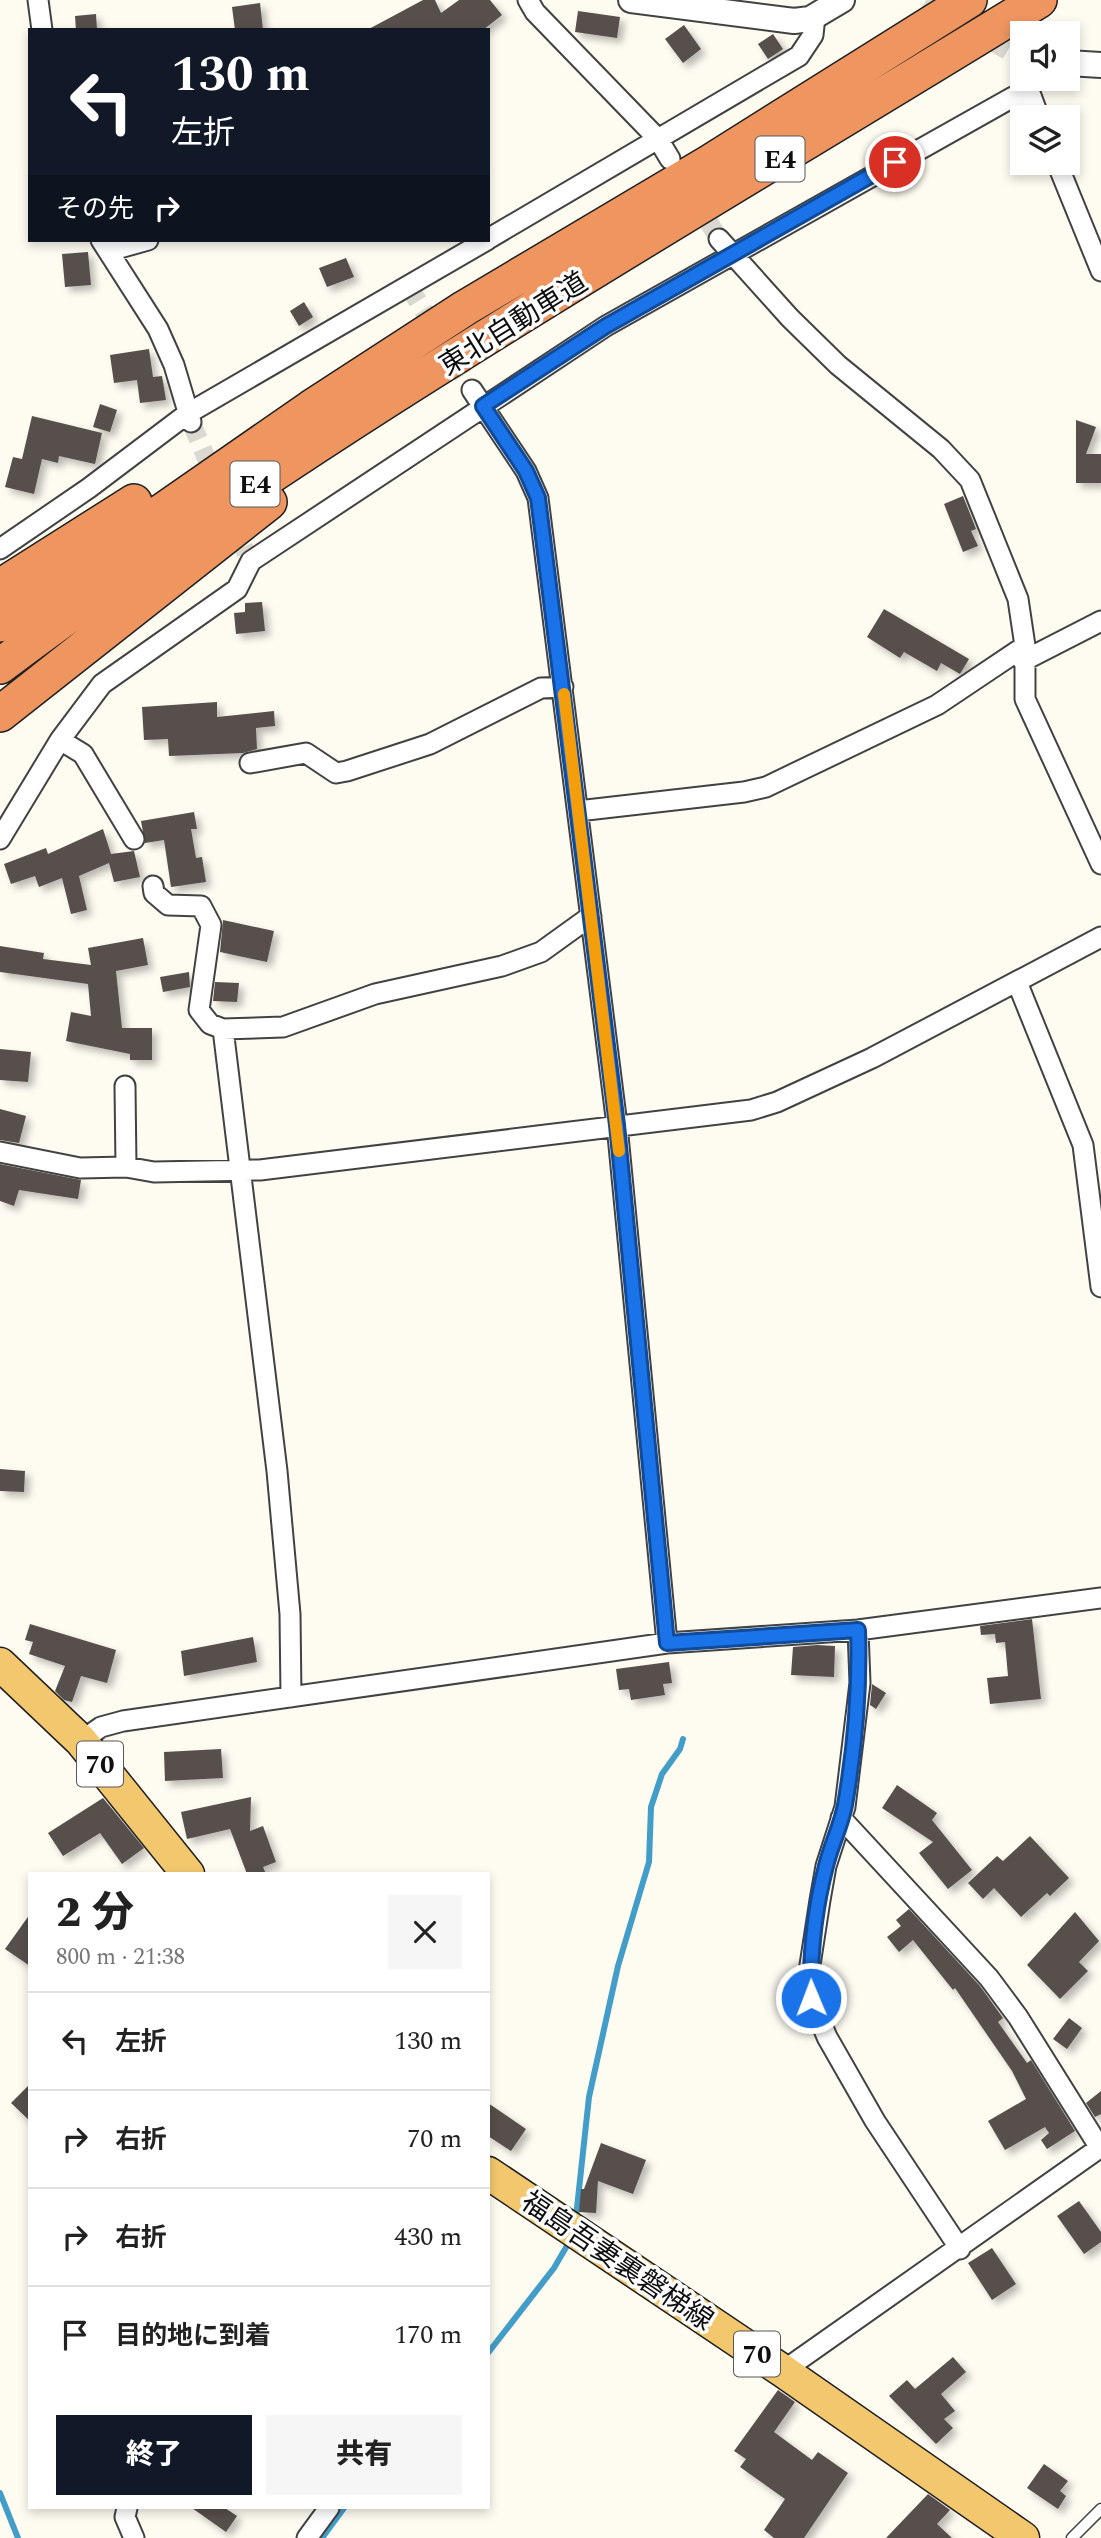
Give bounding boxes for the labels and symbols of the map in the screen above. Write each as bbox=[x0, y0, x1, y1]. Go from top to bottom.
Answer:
pin bbox=[865, 132, 925, 192]
road number: E4 bbox=[756, 136, 804, 182]
street label: 東北自動車道 bbox=[431, 262, 596, 387]
road number: E4 bbox=[230, 462, 280, 506]
road number: 70 bbox=[77, 1742, 123, 1786]
position arrow bbox=[774, 1961, 848, 2035]
street label: 福島吾妻裏磐梯線 bbox=[512, 2181, 722, 2342]
road number: 70 bbox=[734, 2332, 780, 2376]

